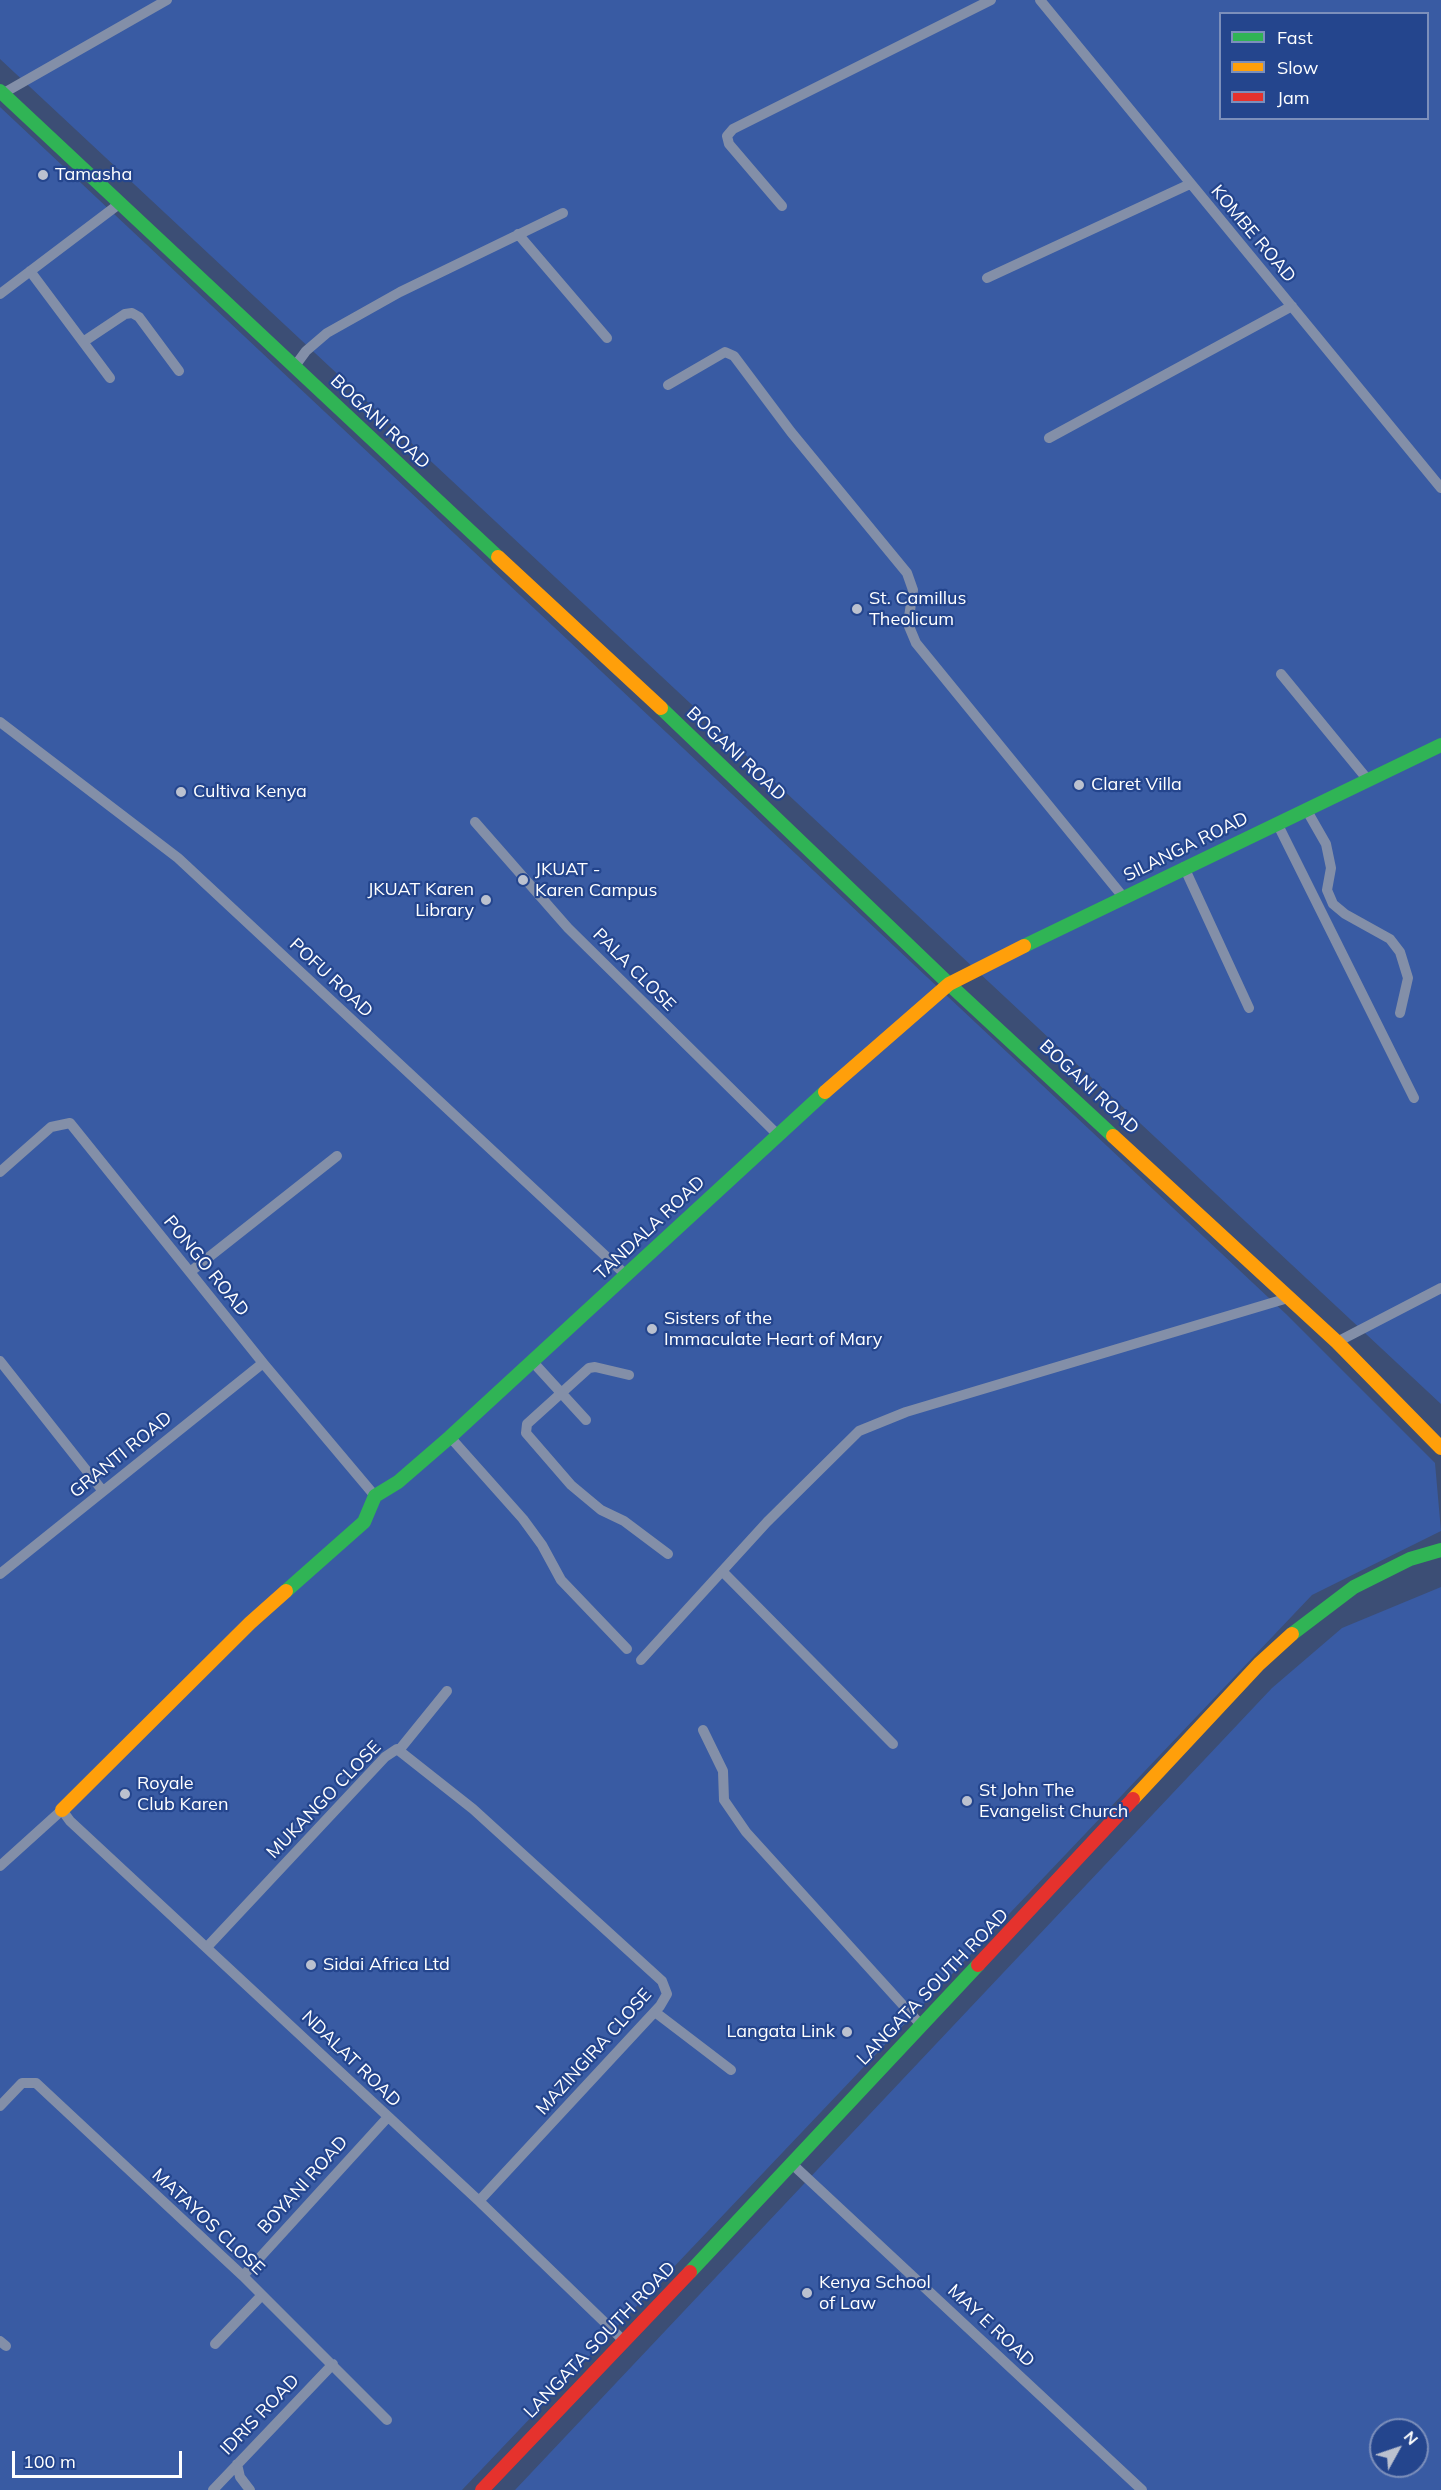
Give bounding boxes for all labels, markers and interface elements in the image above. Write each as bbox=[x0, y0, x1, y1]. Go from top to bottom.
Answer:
legend bbox=[1219, 12, 1429, 120]
text: Fast bbox=[1277, 26, 1313, 49]
text: Slow bbox=[1277, 56, 1318, 79]
text: Jam bbox=[1277, 86, 1310, 109]
place label: Tamasha bbox=[55, 164, 132, 186]
marker: Tamasha bbox=[36, 168, 50, 182]
street label: KOMBE ROAD bbox=[1206, 181, 1300, 287]
street label: BOGANI ROAD bbox=[326, 370, 434, 474]
place label: St. Camillus Theolicum bbox=[869, 588, 966, 630]
marker: St. Camillus Theolicum bbox=[850, 602, 864, 616]
street label: BOGANI ROAD bbox=[682, 702, 790, 806]
place label: Claret Villa bbox=[1091, 774, 1182, 796]
marker: Claret Villa bbox=[1072, 778, 1086, 792]
place label: Cultiva Kenya bbox=[193, 781, 307, 803]
marker: Cultiva Kenya bbox=[174, 785, 188, 799]
street label: SILANGA ROAD bbox=[1120, 808, 1252, 886]
place label: JKUAT - Karen Campus bbox=[535, 859, 657, 902]
marker: JKUAT - Karen Campus bbox=[516, 873, 530, 887]
place label: JKUAT Karen Library bbox=[367, 879, 474, 922]
marker: JKUAT Karen Library bbox=[479, 893, 493, 907]
street label: PALA CLOSE bbox=[588, 924, 680, 1016]
street label: POFU ROAD bbox=[285, 934, 377, 1022]
street label: BOGANI ROAD bbox=[1035, 1035, 1143, 1139]
street label: TANDALA ROAD bbox=[590, 1171, 710, 1285]
street label: PONGO ROAD bbox=[159, 1211, 253, 1321]
place label: Sisters of the Immaculate Heart of Mary bbox=[664, 1308, 882, 1350]
marker: Sisters of the Immaculate Heart of Mary bbox=[645, 1322, 659, 1336]
street label: GRANTI ROAD bbox=[66, 1407, 176, 1503]
street label: MUKANGO CLOSE bbox=[262, 1737, 386, 1863]
place label: Royale Club Karen bbox=[137, 1773, 228, 1816]
place label: St John The Evangelist Church bbox=[979, 1780, 1128, 1822]
marker: Royale Club Karen bbox=[118, 1787, 132, 1801]
marker: St John The Evangelist Church bbox=[960, 1794, 974, 1808]
street label: LANGATA SOUTH ROAD bbox=[853, 1904, 1013, 2070]
place label: Sidai Africa Ltd bbox=[323, 1954, 450, 1976]
marker: Sidai Africa Ltd bbox=[304, 1958, 318, 1972]
street label: MAZINGIRA CLOSE bbox=[532, 1984, 656, 2120]
street label: NDALAT ROAD bbox=[297, 2006, 405, 2112]
place label: Langata Link bbox=[726, 2021, 835, 2043]
marker: Langata Link bbox=[840, 2025, 854, 2039]
street label: BOYANI ROAD bbox=[254, 2132, 352, 2238]
street label: MATAYOS CLOSE bbox=[147, 2164, 269, 2280]
street label: LANGATA SOUTH ROAD bbox=[520, 2257, 680, 2423]
place label: Kenya School of Law bbox=[819, 2272, 931, 2314]
street label: MAY E ROAD bbox=[943, 2280, 1039, 2372]
marker: Kenya School of Law bbox=[800, 2286, 814, 2300]
street label: IDRIS ROAD bbox=[216, 2370, 304, 2460]
north arrow bbox=[1369, 2418, 1429, 2478]
text: N bbox=[1400, 2427, 1423, 2449]
scale bar bbox=[15, 2439, 184, 2477]
text: 100 m bbox=[23, 2450, 76, 2473]

